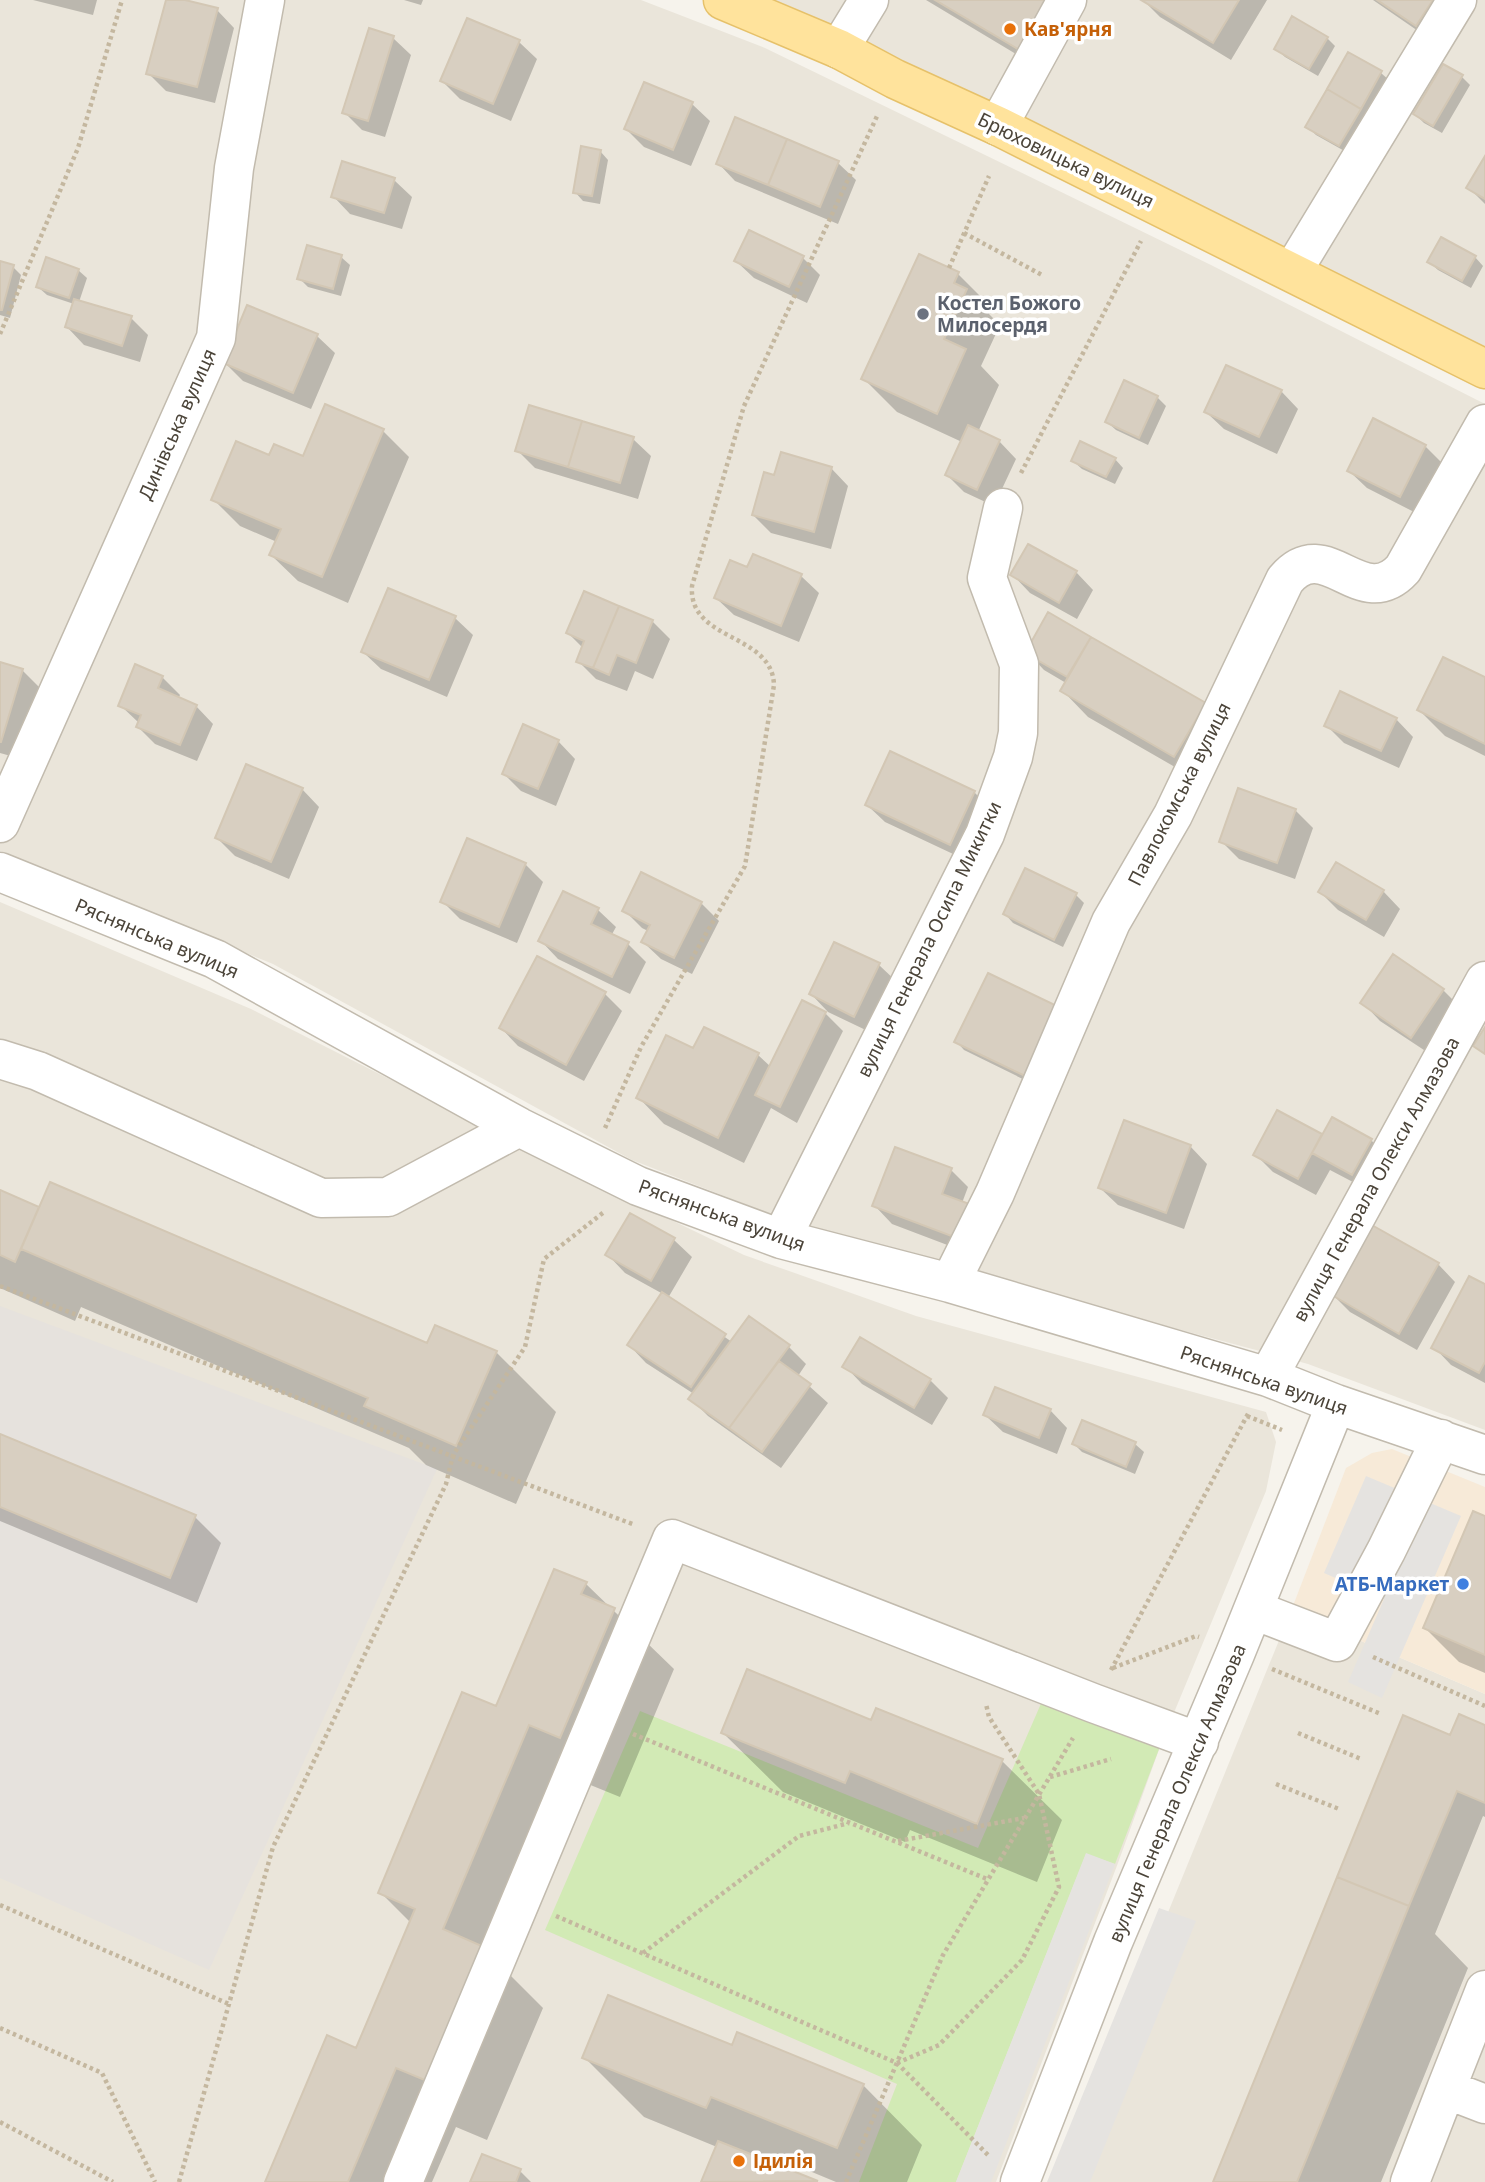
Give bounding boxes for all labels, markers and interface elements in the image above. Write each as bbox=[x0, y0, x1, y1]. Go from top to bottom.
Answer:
place label: Кав'ярня bbox=[1024, 16, 1112, 42]
marker: Кав'ярня bbox=[1002, 21, 1018, 37]
street label: Брюховицька вулиця bbox=[974, 106, 1158, 214]
place label: Костел Божого Милосердя bbox=[937, 290, 1081, 338]
marker: Костел Божого Милосердя bbox=[915, 306, 931, 322]
street label: Динівська вулиця bbox=[132, 344, 222, 504]
street label: Павлокомська вулиця bbox=[1121, 698, 1237, 890]
street label: вулиця Генерала Осипа Микитки bbox=[851, 797, 1007, 1081]
street label: Ряснянська вулиця bbox=[71, 892, 243, 984]
street label: вулиця Генерала Олекси Алмазова bbox=[1287, 1032, 1465, 1326]
street label: Ряснянська вулиця bbox=[635, 1173, 809, 1257]
street label: Ряснянська вулиця bbox=[1177, 1339, 1351, 1421]
place label: АТБ-Маркет bbox=[1335, 1571, 1449, 1597]
marker: АТБ-Маркет bbox=[1455, 1576, 1471, 1592]
street label: вулиця Генерала Олекси Алмазова bbox=[1102, 1640, 1252, 1946]
place label: Ідилія bbox=[753, 2148, 813, 2174]
marker: Ідилія bbox=[731, 2153, 747, 2169]

